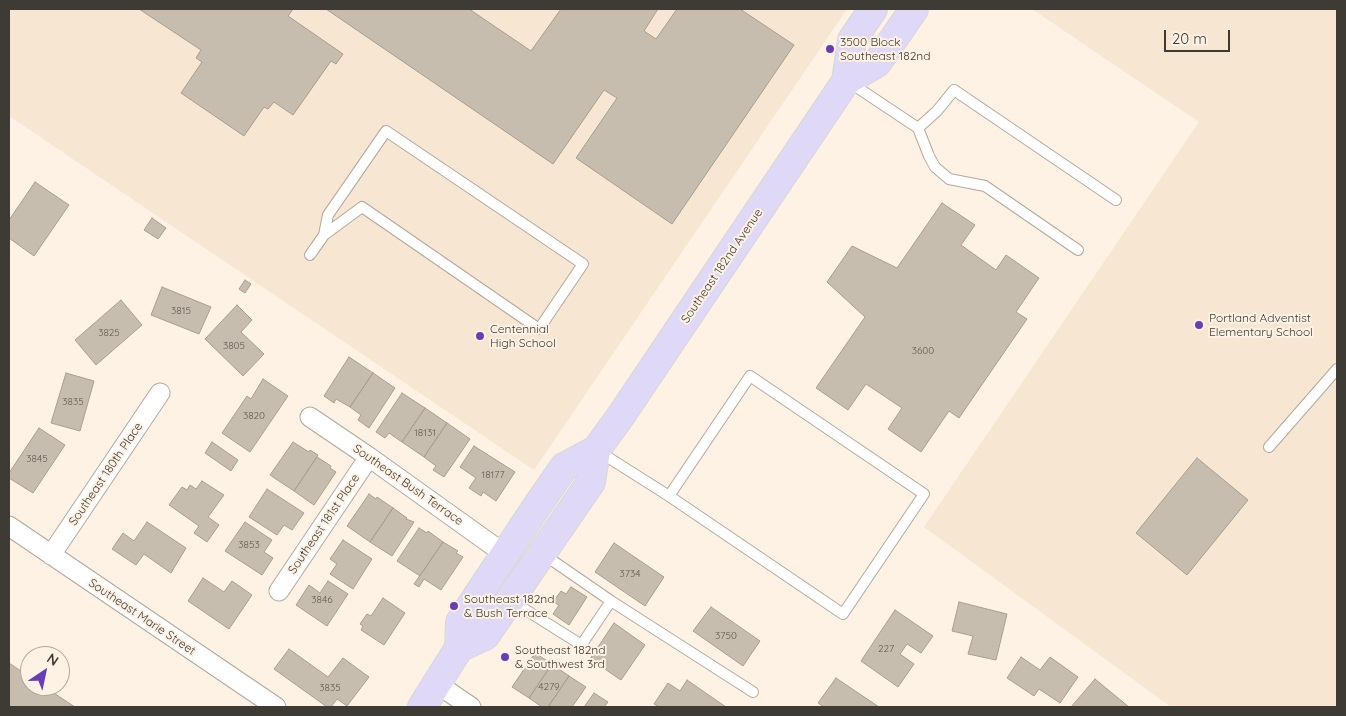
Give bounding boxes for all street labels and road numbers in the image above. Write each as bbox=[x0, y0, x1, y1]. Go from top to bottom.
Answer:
street label: Southeast 182nd Avenue bbox=[678, 206, 766, 326]
street label: Southeast 180th Place bbox=[66, 420, 146, 528]
street label: Southeast Bush Terrace bbox=[350, 442, 466, 528]
street label: Southeast 181st Place bbox=[285, 471, 363, 577]
street label: Southeast Marie Street bbox=[86, 576, 198, 658]

